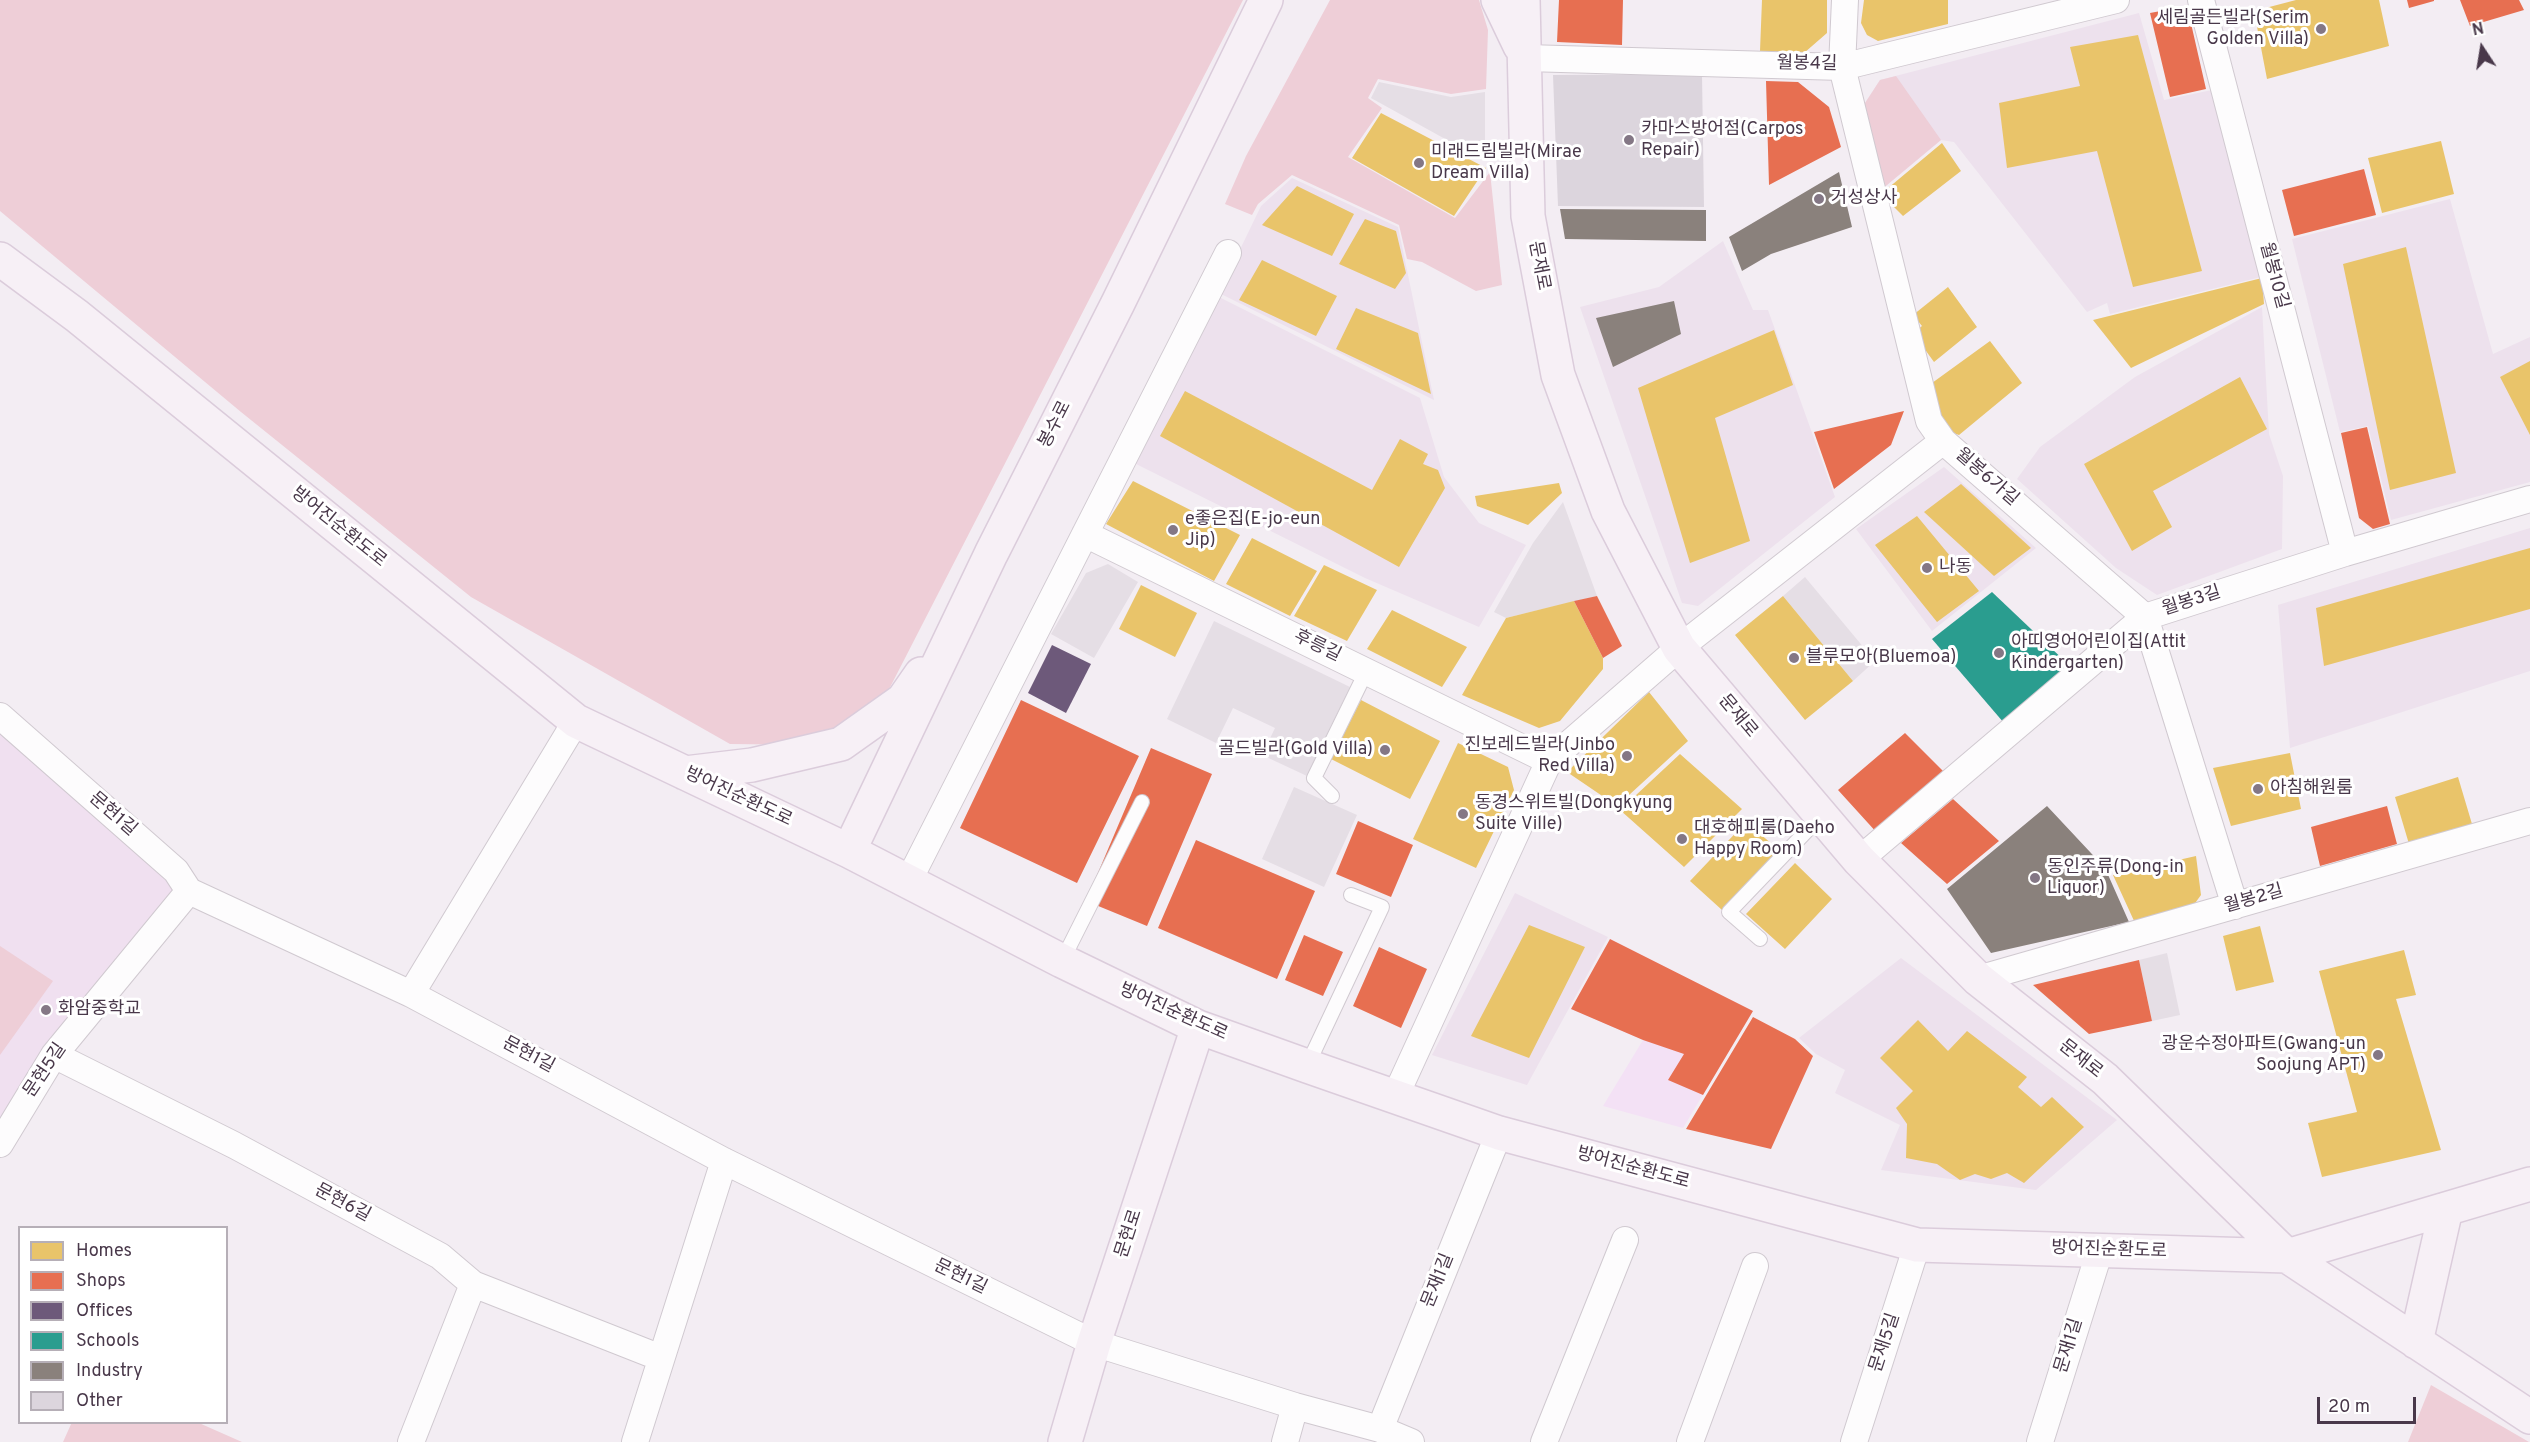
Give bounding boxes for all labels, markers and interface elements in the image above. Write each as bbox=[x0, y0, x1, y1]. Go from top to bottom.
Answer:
place label: 세림골든빌라(Serim Golden Villa) bbox=[2156, 8, 2309, 50]
north arrow bbox=[2452, 18, 2512, 78]
text: N bbox=[2471, 19, 2486, 41]
marker: 세림골든빌라(Serim Golden Villa) bbox=[2314, 22, 2328, 36]
street label: 월봉4길 bbox=[1776, 54, 1838, 76]
place label: 카마스방어점(Carpos Repair) bbox=[1641, 119, 1804, 162]
marker: 카마스방어점(Carpos Repair) bbox=[1622, 133, 1636, 147]
place label: 미래드림빌라(Mirae Dream Villa) bbox=[1431, 142, 1582, 184]
marker: 미래드림빌라(Mirae Dream Villa) bbox=[1412, 156, 1426, 170]
place label: 거성상사 bbox=[1831, 188, 1897, 210]
marker: 거성상사 bbox=[1812, 192, 1826, 206]
street label: 문재로 bbox=[1523, 240, 1553, 292]
street label: 월봉10길 bbox=[2254, 240, 2292, 312]
street label: 봉수로 bbox=[1035, 398, 1077, 452]
street label: 월봉6가길 bbox=[1950, 445, 2022, 511]
street label: 방어진순환도로 bbox=[286, 483, 390, 573]
place label: e좋은집(E-jo-eun Jip) bbox=[1185, 509, 1320, 552]
marker: e좋은집(E-jo-eun Jip) bbox=[1166, 523, 1180, 537]
place label: 나동 bbox=[1939, 557, 1972, 579]
marker: 나동 bbox=[1920, 561, 1934, 575]
street label: 월봉3길 bbox=[2160, 582, 2224, 622]
street label: 후릉길 bbox=[1290, 626, 1344, 668]
place label: 아띠영어어린이집(Attit Kindergarten) bbox=[2011, 632, 2186, 674]
marker: 아띠영어어린이집(Attit Kindergarten) bbox=[1992, 646, 2006, 660]
place label: 블루모아(Bluemoa) bbox=[1806, 647, 1956, 669]
marker: 블루모아(Bluemoa) bbox=[1787, 651, 1801, 665]
street label: 문재로 bbox=[1713, 691, 1761, 743]
place label: 진보레드빌라(Jinbo Red Villa) bbox=[1464, 735, 1615, 777]
place label: 골드빌라(Gold Villa) bbox=[1218, 739, 1373, 761]
marker: 골드빌라(Gold Villa) bbox=[1378, 743, 1392, 757]
marker: 진보레드빌라(Jinbo Red Villa) bbox=[1620, 749, 1634, 763]
street label: 방어진순환도로 bbox=[681, 764, 795, 832]
place label: 아침해원룸 bbox=[2270, 778, 2353, 800]
marker: 아침해원룸 bbox=[2251, 782, 2265, 796]
street label: 문현1길 bbox=[84, 788, 140, 842]
place label: 동경스위트빌(Dongkyung Suite Ville) bbox=[1475, 793, 1673, 836]
marker: 동경스위트빌(Dongkyung Suite Ville) bbox=[1456, 807, 1470, 821]
place label: 대호해피룸(Daeho Happy Room) bbox=[1694, 818, 1835, 860]
marker: 대호해피룸(Daeho Happy Room) bbox=[1675, 832, 1689, 846]
place label: 동인주류(Dong-in Liquor) bbox=[2047, 857, 2184, 900]
marker: 동인주류(Dong-in Liquor) bbox=[2028, 871, 2042, 885]
street label: 월봉2길 bbox=[2222, 881, 2286, 919]
street label: 방어진순환도로 bbox=[1116, 980, 1230, 1046]
place label: 화암중학교 bbox=[58, 999, 141, 1021]
marker: 화암중학교 bbox=[39, 1003, 53, 1017]
street label: 문현1길 bbox=[498, 1033, 558, 1079]
place label: 광운수정아파트(Gwang-un Soojung APT) bbox=[2161, 1034, 2366, 1076]
street label: 문재로 bbox=[2054, 1036, 2106, 1084]
street label: 문현5길 bbox=[20, 1040, 72, 1102]
marker: 광운수정아파트(Gwang-un Soojung APT) bbox=[2371, 1048, 2385, 1062]
street label: 방어진순환도로 bbox=[1574, 1144, 1692, 1194]
street label: 문현6길 bbox=[310, 1180, 374, 1228]
street label: 문현로 bbox=[1112, 1207, 1148, 1261]
legend bbox=[18, 1226, 228, 1424]
street label: 방어진순환도로 bbox=[2051, 1238, 2167, 1264]
text: Homes bbox=[76, 1240, 132, 1263]
street label: 문재1길 bbox=[1418, 1251, 1460, 1311]
street label: 문현1길 bbox=[930, 1256, 990, 1300]
text: Shops bbox=[76, 1270, 126, 1293]
text: Offices bbox=[76, 1300, 133, 1323]
street label: 문재5길 bbox=[1866, 1311, 1906, 1375]
street label: 문재1길 bbox=[2051, 1316, 2089, 1376]
text: Schools bbox=[76, 1330, 139, 1353]
text: Industry bbox=[76, 1360, 143, 1383]
scale bar bbox=[2320, 1385, 2419, 1423]
text: Other bbox=[76, 1390, 123, 1413]
text: 20 m bbox=[2328, 1396, 2370, 1419]

